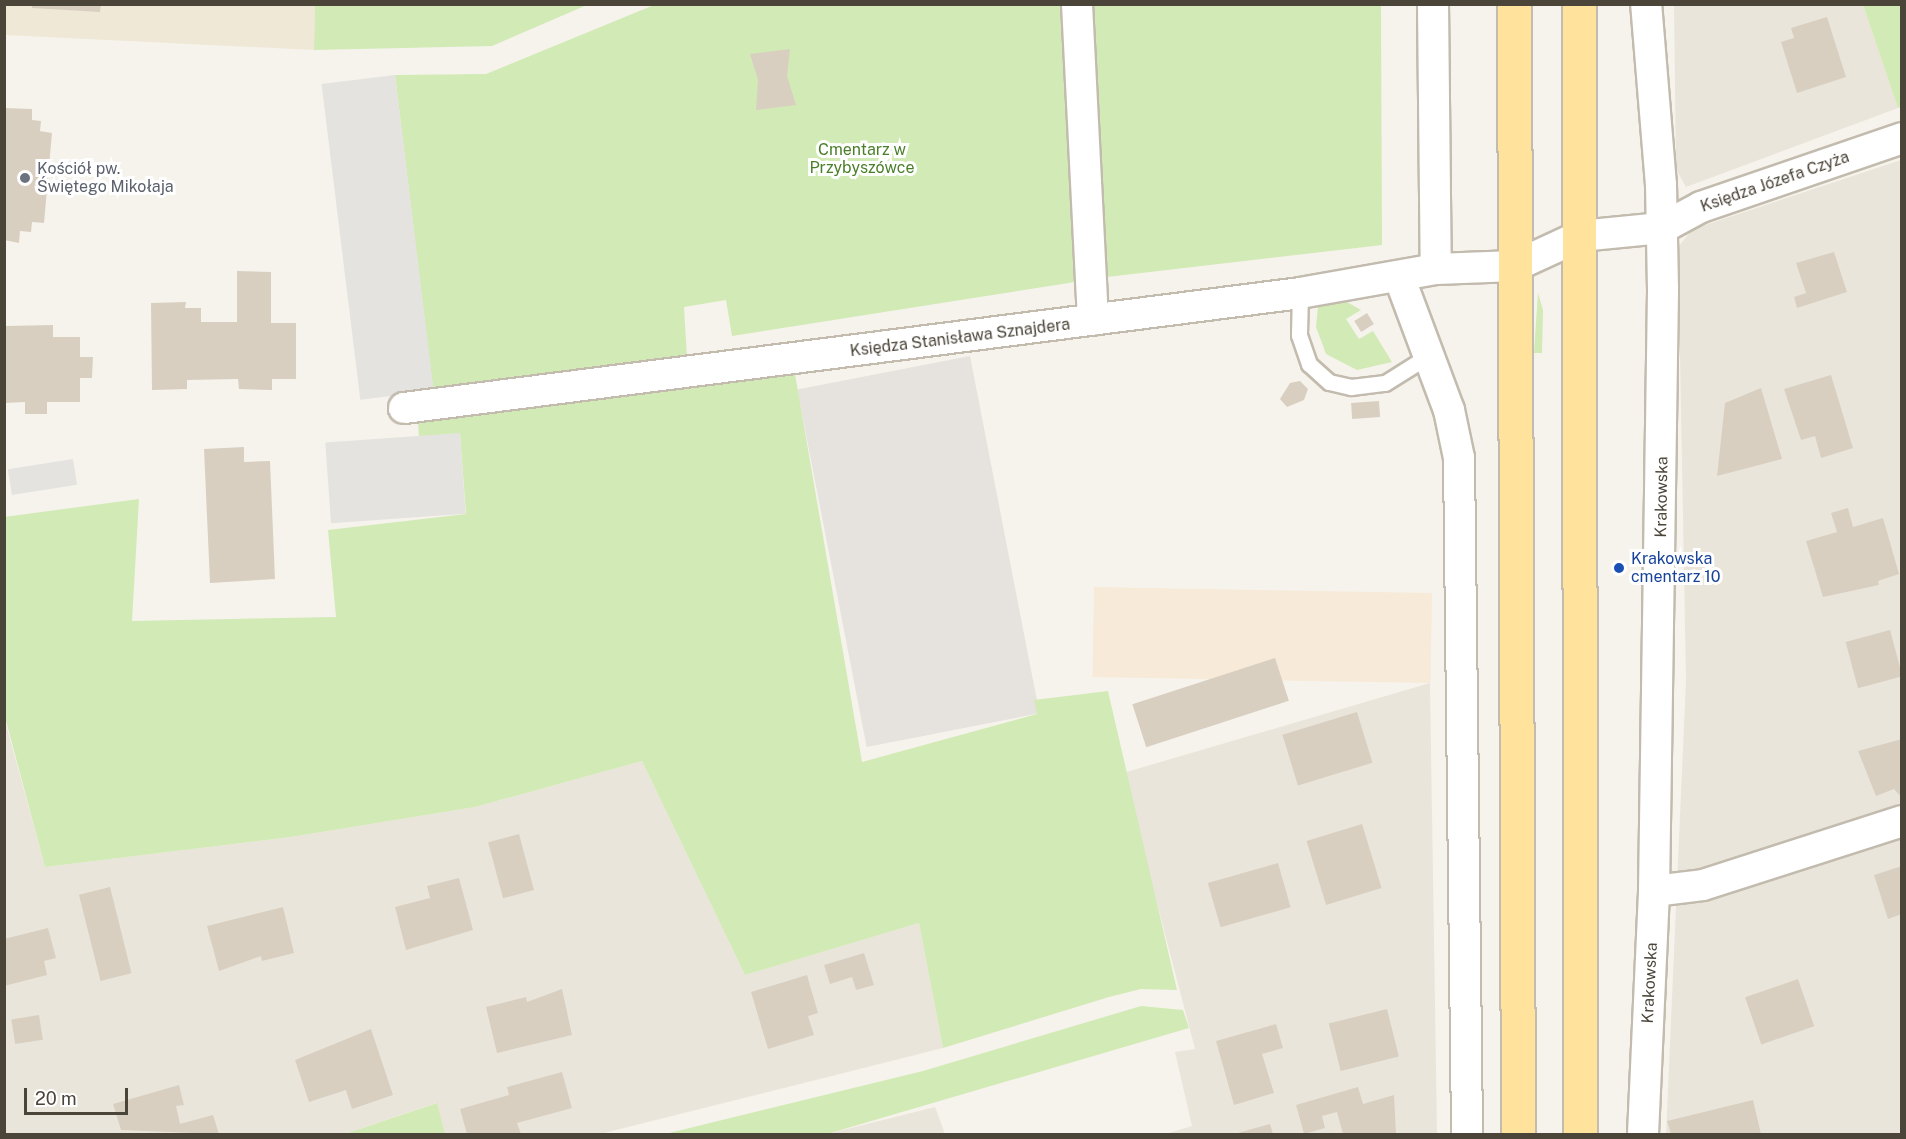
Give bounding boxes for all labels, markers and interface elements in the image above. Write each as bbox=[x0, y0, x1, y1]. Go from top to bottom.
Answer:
park label: Cmentarz w Przybyszówce bbox=[809, 140, 915, 178]
street label: Księdza Józefa Czyża bbox=[1698, 147, 1852, 217]
place label: Kościół pw. Świętego Mikołaja bbox=[37, 159, 174, 197]
marker: Kościół pw. Świętego Mikołaja bbox=[18, 171, 32, 185]
street label: Księdza Stanisława Sznajdera bbox=[849, 315, 1071, 361]
street label: Krakowska bbox=[1652, 456, 1672, 538]
place label: Krakowska cmentarz 10 bbox=[1631, 549, 1721, 587]
marker: Krakowska cmentarz 10 bbox=[1612, 561, 1626, 575]
street label: Krakowska bbox=[1638, 942, 1662, 1024]
scale bar bbox=[27, 1076, 130, 1114]
text: 20 m bbox=[35, 1088, 77, 1109]

